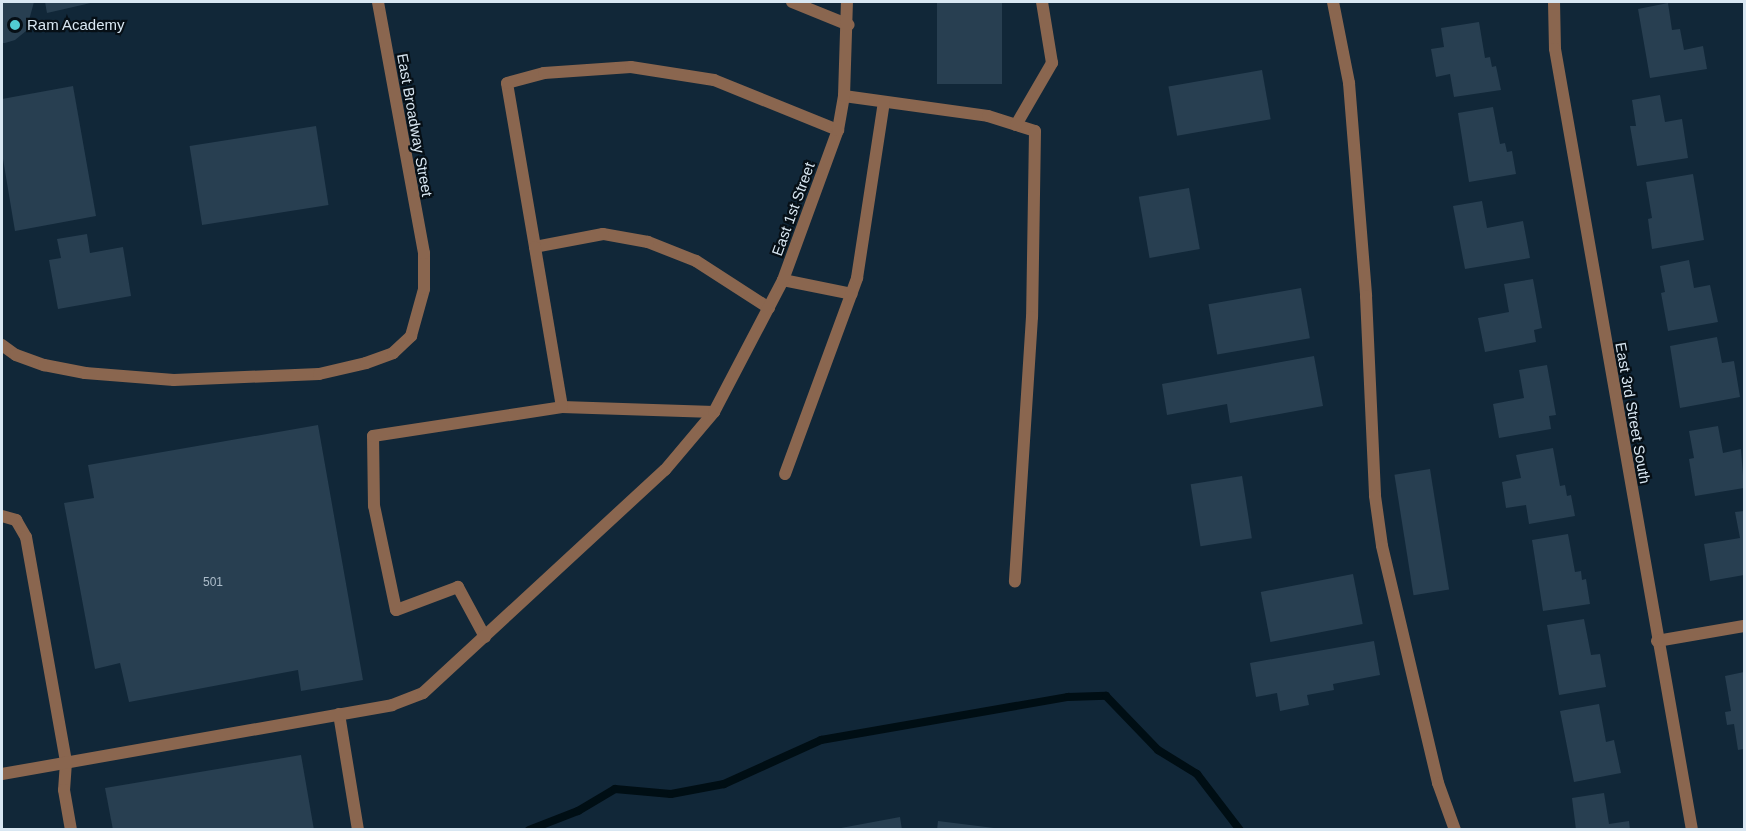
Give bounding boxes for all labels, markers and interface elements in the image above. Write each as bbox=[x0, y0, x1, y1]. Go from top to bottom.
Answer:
place label: Ram Academy bbox=[27, 16, 125, 34]
marker: Ram Academy bbox=[8, 18, 22, 32]
street label: East Broadway Street bbox=[394, 52, 436, 198]
street label: East 1st Street bbox=[768, 160, 818, 258]
street label: East 3rd Street South bbox=[1612, 341, 1654, 485]
house number: 501 bbox=[203, 576, 223, 590]

